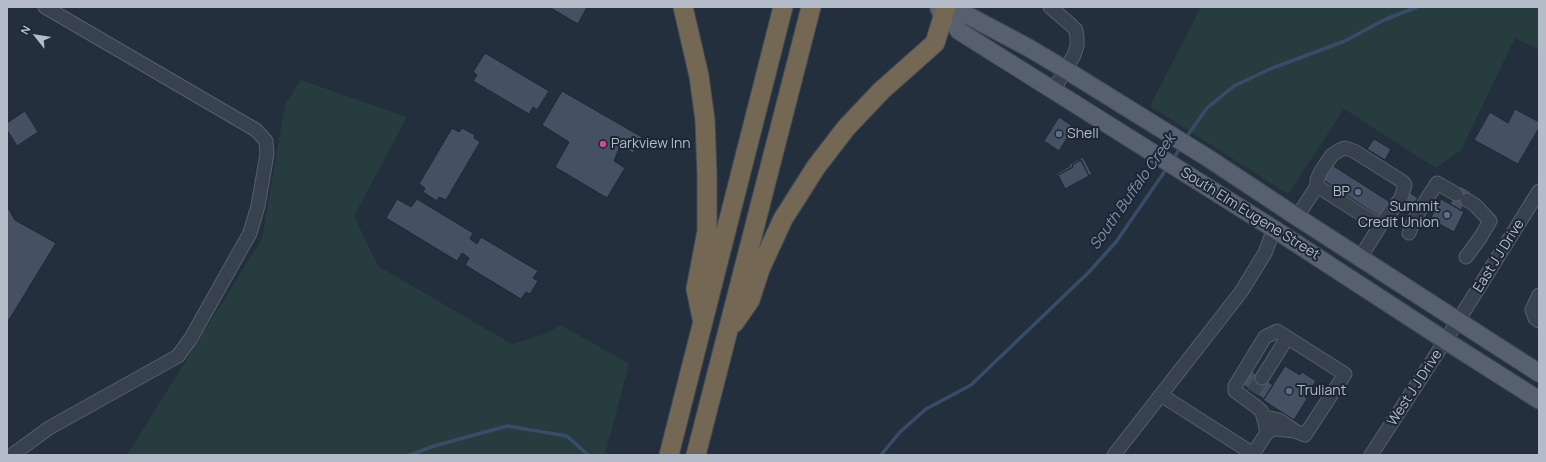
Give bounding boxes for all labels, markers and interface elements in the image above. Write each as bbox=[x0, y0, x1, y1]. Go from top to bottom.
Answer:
north arrow bbox=[16, 16, 56, 56]
text: N bbox=[17, 23, 34, 37]
place label: Shell bbox=[1067, 126, 1099, 142]
marker: Shell bbox=[1054, 129, 1064, 139]
water label: South Buffalo Creek bbox=[1086, 131, 1180, 253]
place label: Parkview Inn bbox=[611, 136, 691, 152]
marker: Parkview Inn bbox=[598, 139, 608, 149]
street label: South Elm Eugene Street bbox=[1177, 164, 1323, 264]
place label: BP bbox=[1333, 184, 1350, 200]
marker: BP bbox=[1353, 187, 1363, 197]
place label: Summit Credit Union bbox=[1358, 199, 1439, 232]
marker: Summit Credit Union bbox=[1442, 210, 1452, 220]
street label: East J J Drive bbox=[1470, 216, 1528, 296]
street label: West J J Drive bbox=[1384, 347, 1446, 429]
place label: Truliant bbox=[1297, 383, 1346, 399]
marker: Truliant bbox=[1284, 386, 1294, 396]

